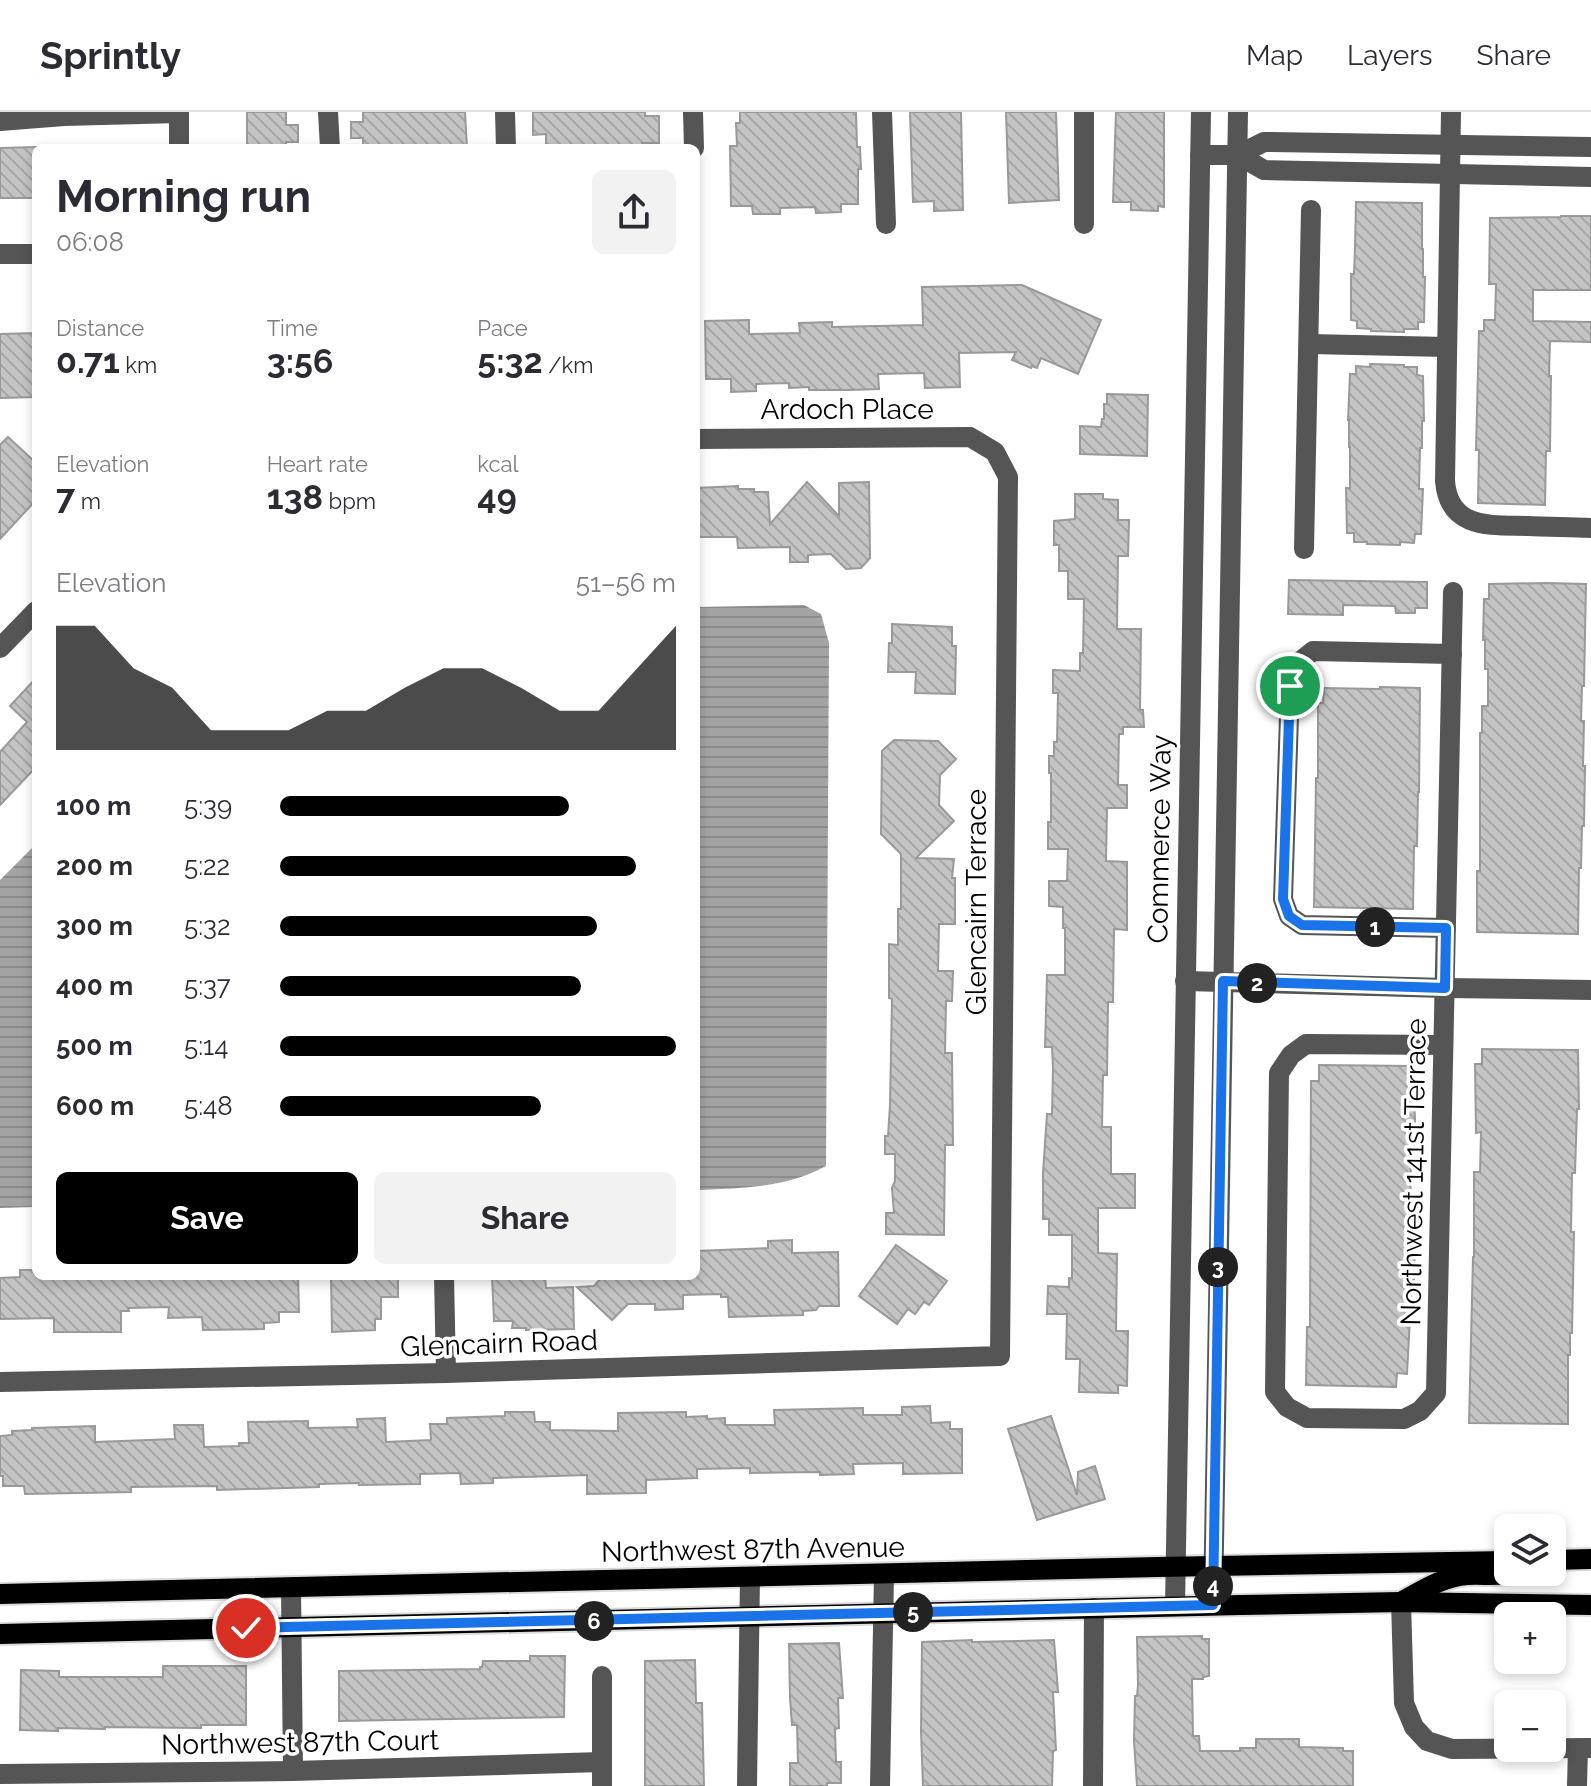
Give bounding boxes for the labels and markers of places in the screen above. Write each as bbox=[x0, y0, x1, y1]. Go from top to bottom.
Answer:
pin bbox=[1256, 652, 1324, 720]
pin: 1 bbox=[1355, 907, 1395, 947]
pin: 2 bbox=[1237, 963, 1277, 1003]
pin: 3 bbox=[1198, 1247, 1238, 1287]
pin: 4 bbox=[1193, 1566, 1233, 1606]
pin: 5 bbox=[893, 1592, 933, 1632]
pin bbox=[212, 1594, 280, 1662]
pin: 6 bbox=[574, 1601, 614, 1641]

